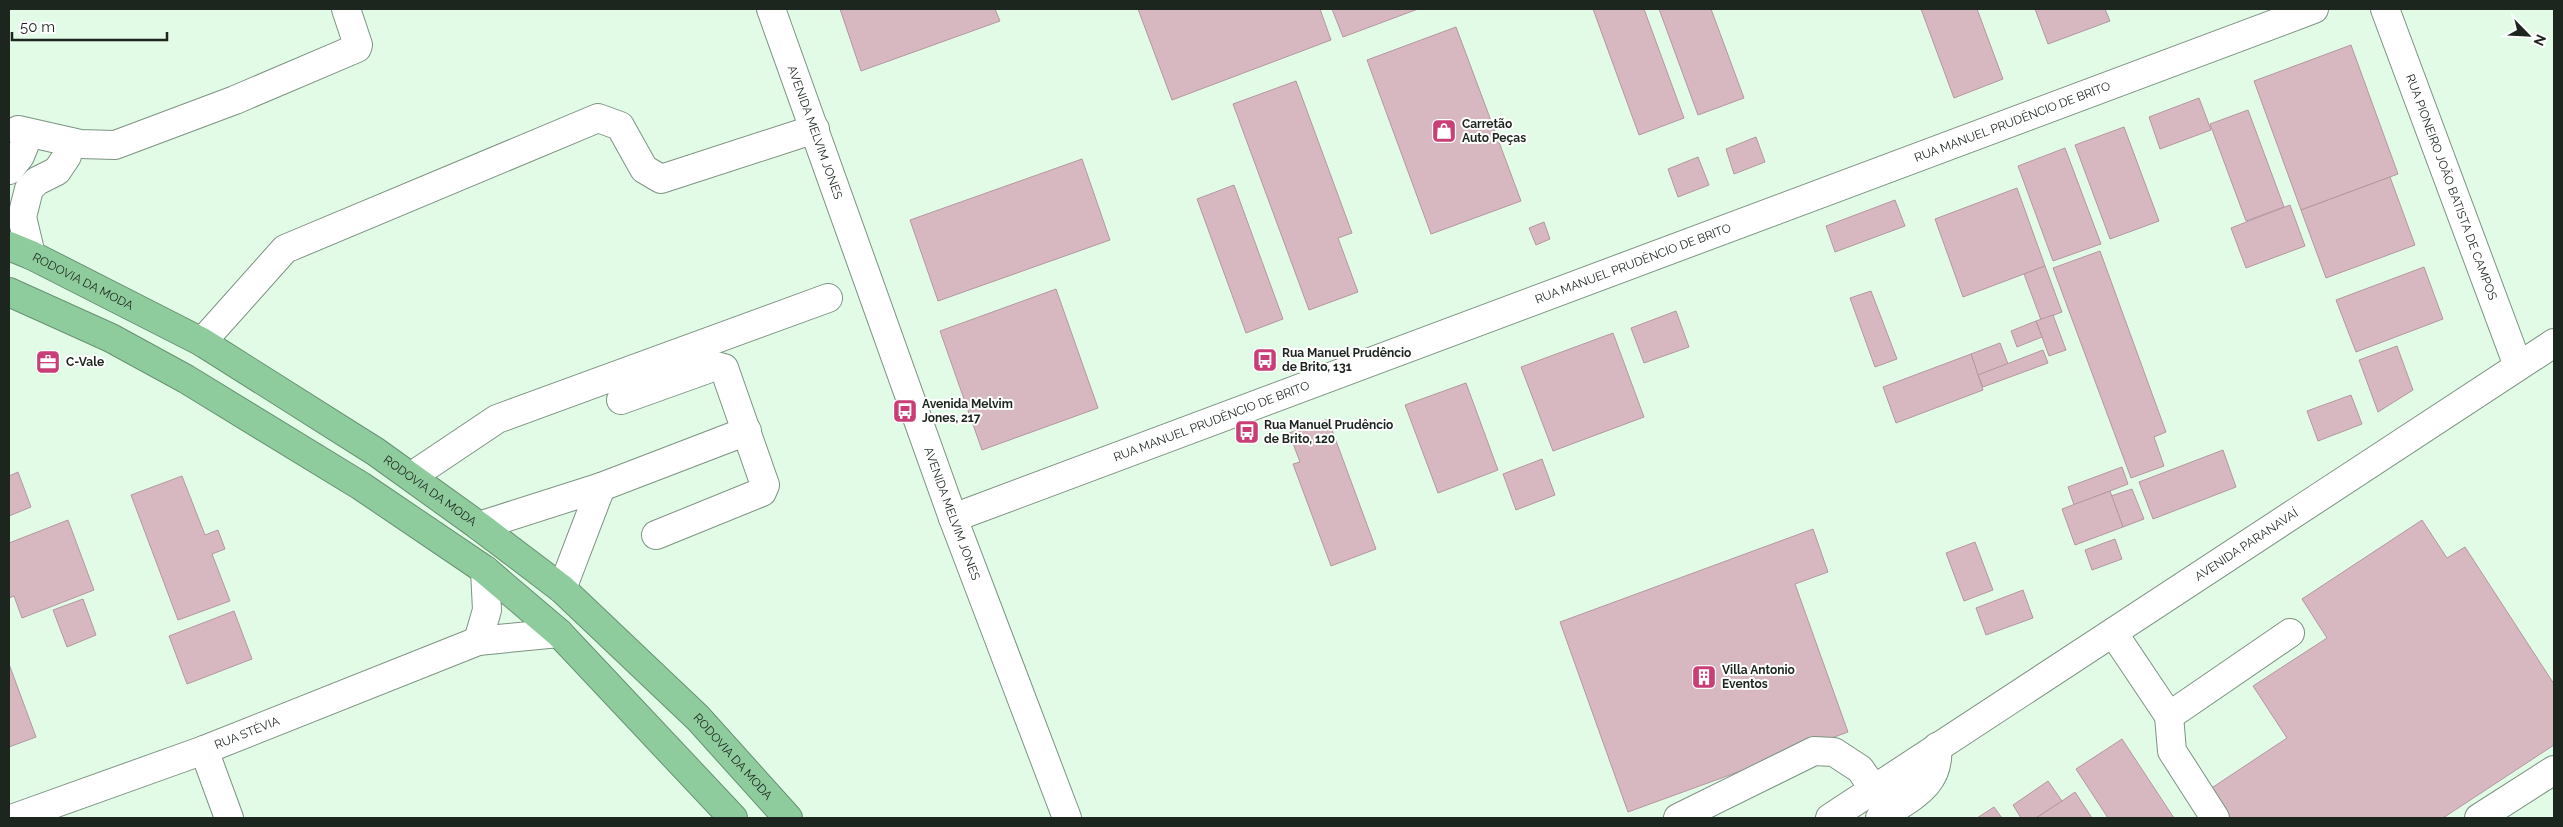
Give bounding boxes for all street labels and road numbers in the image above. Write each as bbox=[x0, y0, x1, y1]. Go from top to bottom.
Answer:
street label: AVENIDA MELVIM JONES bbox=[785, 64, 845, 201]
street label: RUA PIONEIRO JOÃO BATISTA DE CAMPOS bbox=[2403, 72, 2500, 302]
street label: RUA MANUEL PRUDÊNCIO DE BRITO bbox=[1912, 79, 2112, 165]
street label: RUA MANUEL PRUDÊNCIO DE BRITO bbox=[1533, 221, 1733, 307]
street label: RODOVIA DA MODA bbox=[30, 250, 136, 313]
street label: RUA MANUEL PRUDÊNCIO DE BRITO bbox=[1112, 378, 1311, 464]
street label: AVENIDA MELVIM JONES bbox=[921, 445, 983, 582]
street label: RODOVIA DA MODA bbox=[381, 453, 479, 529]
street label: AVENIDA PARANAVAÍ bbox=[2192, 506, 2301, 584]
street label: RODOVIA DA MODA bbox=[690, 711, 775, 803]
street label: RUA STÉVIA bbox=[212, 714, 281, 752]

